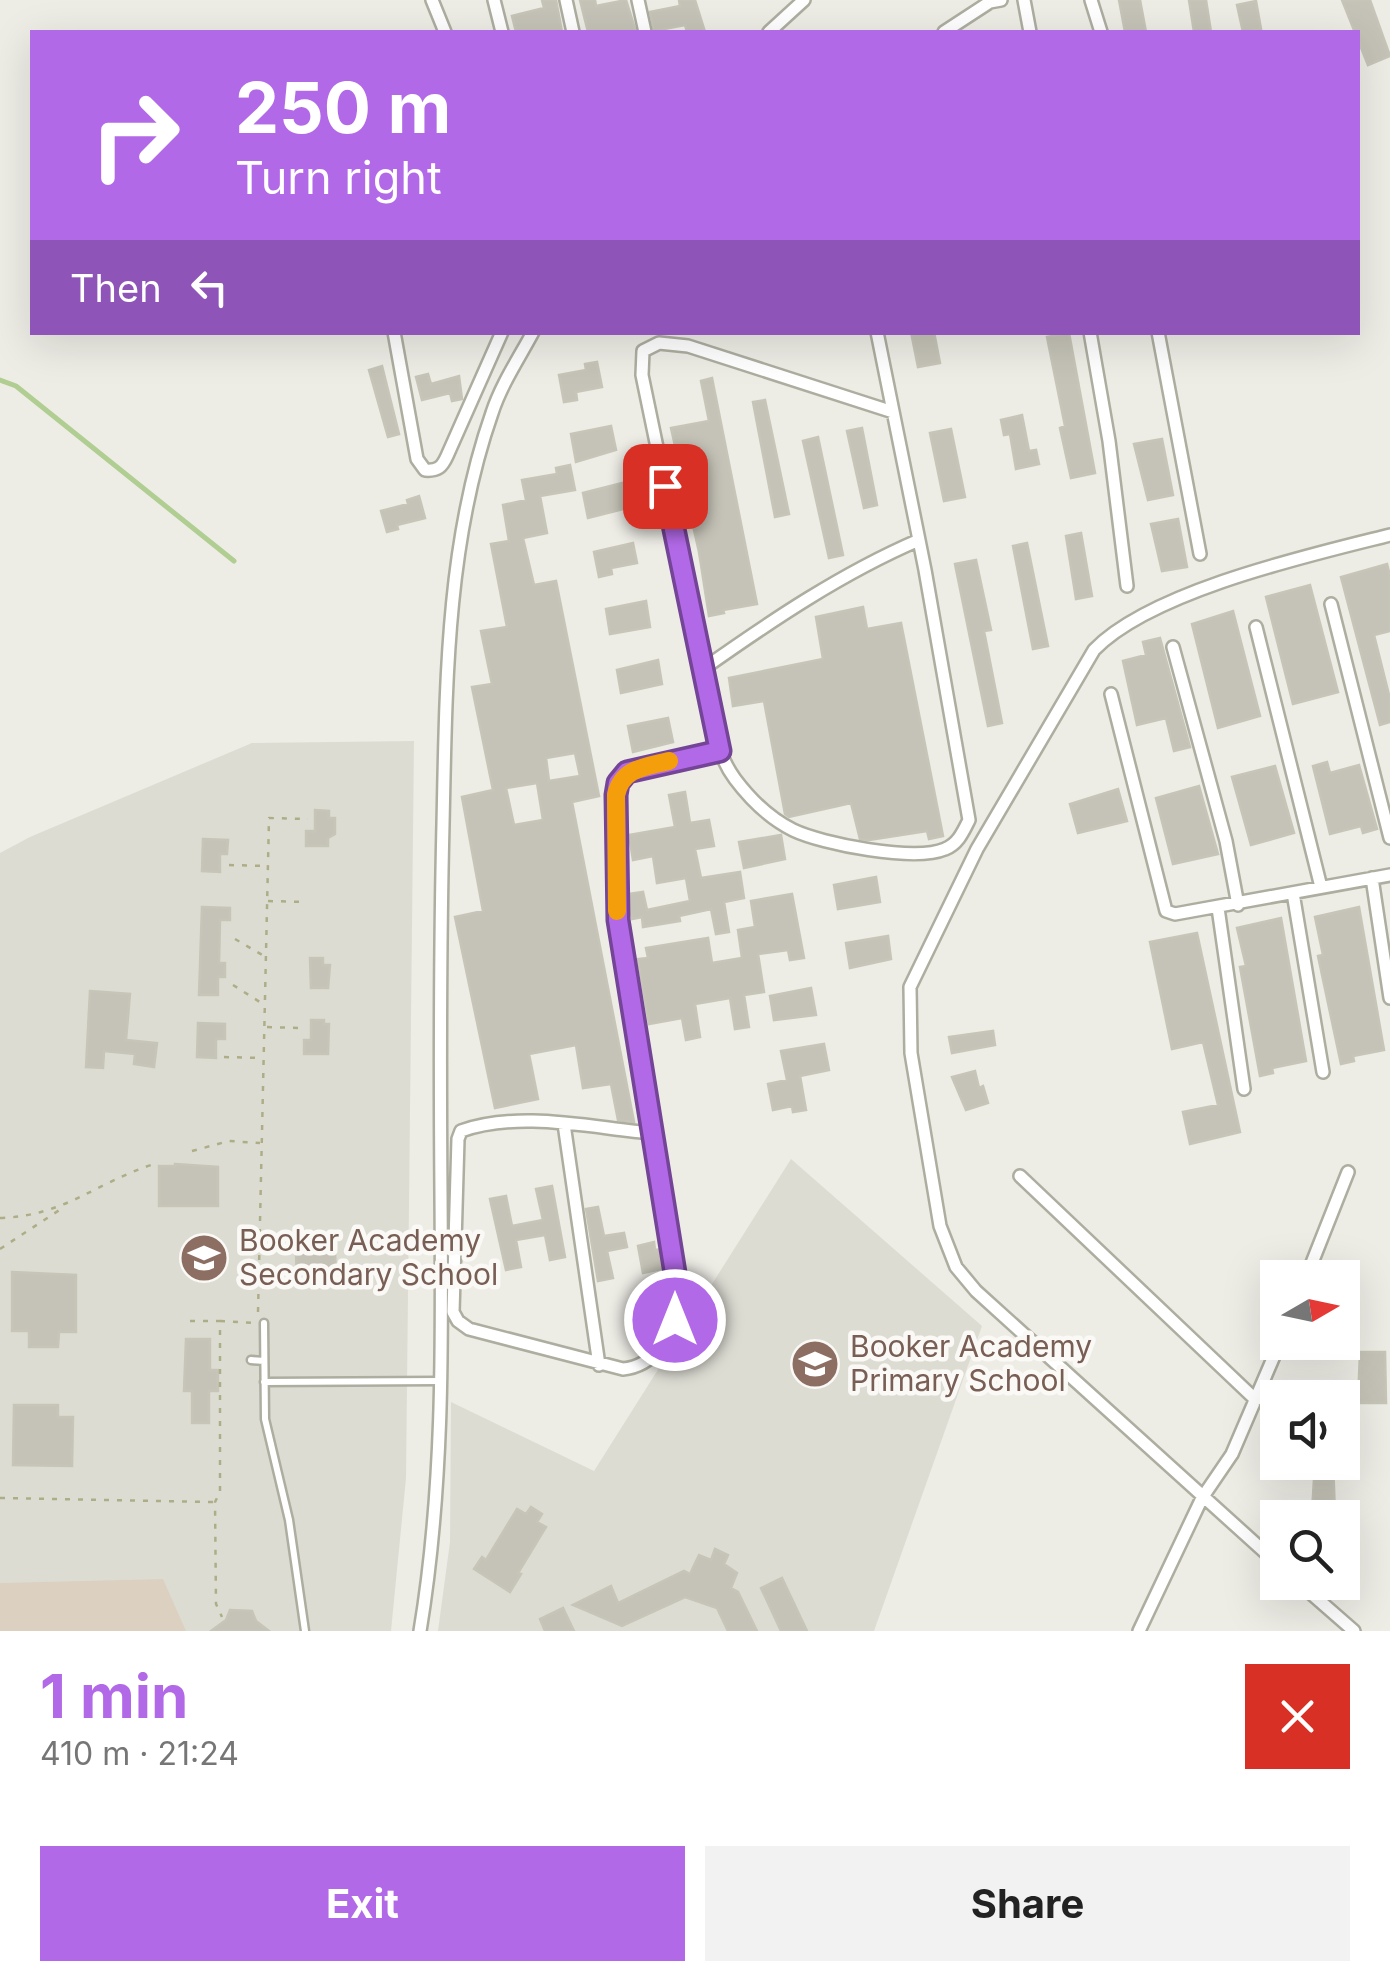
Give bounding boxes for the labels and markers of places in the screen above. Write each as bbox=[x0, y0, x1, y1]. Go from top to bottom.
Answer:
pin bbox=[623, 444, 708, 529]
place label: Booker Academy Secondary School bbox=[239, 1222, 498, 1292]
school or university icon: Booker Academy Secondary School bbox=[178, 1232, 230, 1284]
place label: Booker Academy Primary School bbox=[850, 1328, 1092, 1398]
school or university icon: Booker Academy Primary School bbox=[789, 1338, 841, 1390]

